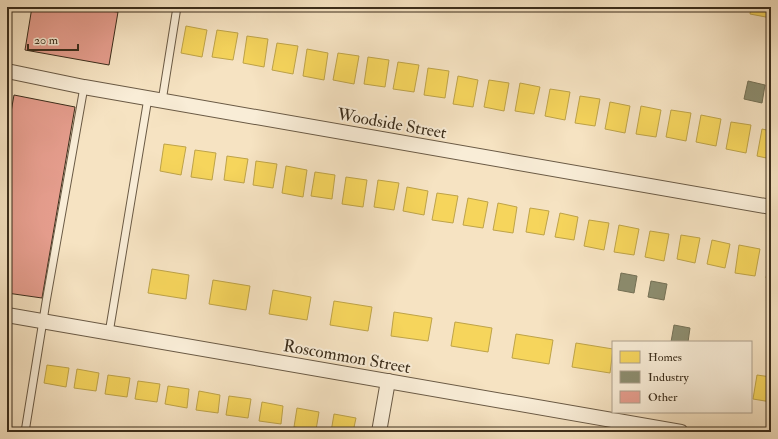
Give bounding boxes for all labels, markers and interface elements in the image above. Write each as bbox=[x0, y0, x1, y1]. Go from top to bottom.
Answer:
scale bar bbox=[28, 26, 78, 52]
text: 20 m bbox=[34, 33, 59, 48]
street label: Woodside Street bbox=[335, 103, 449, 144]
street label: Roscommon Street bbox=[282, 335, 413, 378]
legend bbox=[612, 341, 752, 413]
text: Homes bbox=[648, 350, 682, 365]
text: Industry bbox=[648, 370, 690, 385]
text: Other bbox=[648, 390, 678, 405]

